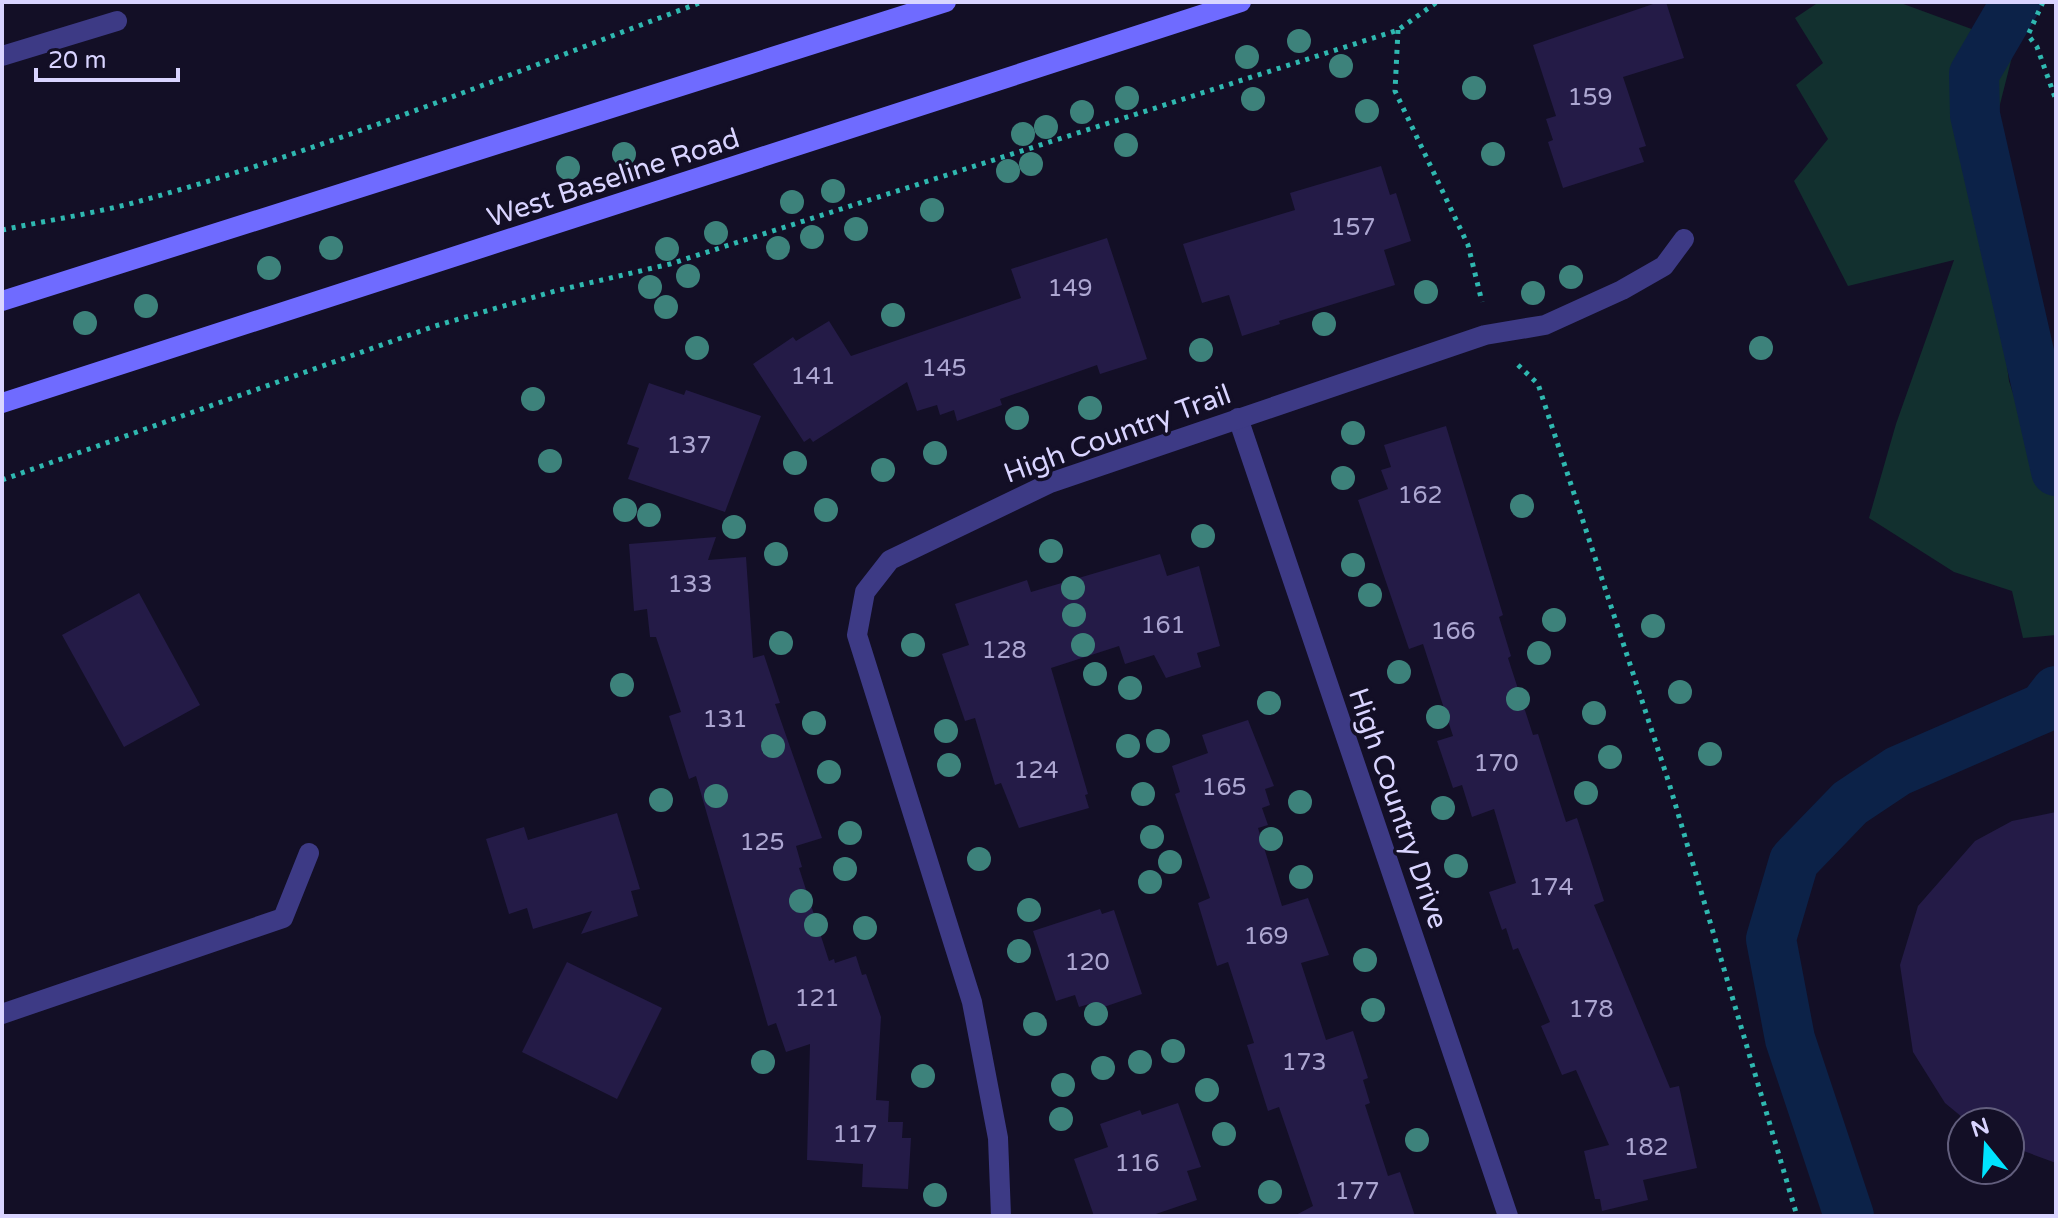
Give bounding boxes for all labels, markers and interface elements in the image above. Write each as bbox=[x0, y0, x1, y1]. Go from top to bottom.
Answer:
scale bar bbox=[36, 32, 178, 82]
text: 20 m bbox=[48, 46, 106, 75]
house number: 159 bbox=[1567, 83, 1613, 112]
street label: West Baseline Road bbox=[483, 121, 744, 235]
house number: 157 bbox=[1330, 213, 1376, 242]
house number: 149 bbox=[1047, 274, 1093, 303]
house number: 145 bbox=[921, 354, 967, 383]
house number: 141 bbox=[790, 362, 836, 391]
street label: High Country Trail bbox=[999, 377, 1236, 491]
house number: 137 bbox=[666, 431, 712, 460]
house number: 162 bbox=[1397, 481, 1443, 510]
house number: 133 bbox=[667, 570, 713, 599]
house number: 161 bbox=[1140, 611, 1186, 640]
house number: 166 bbox=[1430, 617, 1476, 646]
house number: 128 bbox=[981, 636, 1027, 665]
street label: High Country Drive bbox=[1341, 683, 1455, 933]
house number: 131 bbox=[702, 705, 748, 734]
house number: 170 bbox=[1473, 749, 1519, 778]
house number: 124 bbox=[1013, 756, 1059, 785]
house number: 165 bbox=[1201, 773, 1247, 802]
house number: 125 bbox=[739, 828, 785, 857]
house number: 174 bbox=[1528, 873, 1574, 902]
house number: 169 bbox=[1243, 922, 1289, 951]
house number: 120 bbox=[1064, 948, 1110, 977]
house number: 121 bbox=[794, 984, 840, 1013]
house number: 178 bbox=[1568, 995, 1614, 1024]
house number: 173 bbox=[1281, 1048, 1327, 1077]
north arrow bbox=[1946, 1106, 2026, 1186]
text: N bbox=[1968, 1113, 1993, 1143]
house number: 117 bbox=[832, 1120, 878, 1149]
house number: 182 bbox=[1623, 1133, 1669, 1162]
house number: 116 bbox=[1114, 1149, 1160, 1178]
house number: 177 bbox=[1334, 1177, 1380, 1206]

